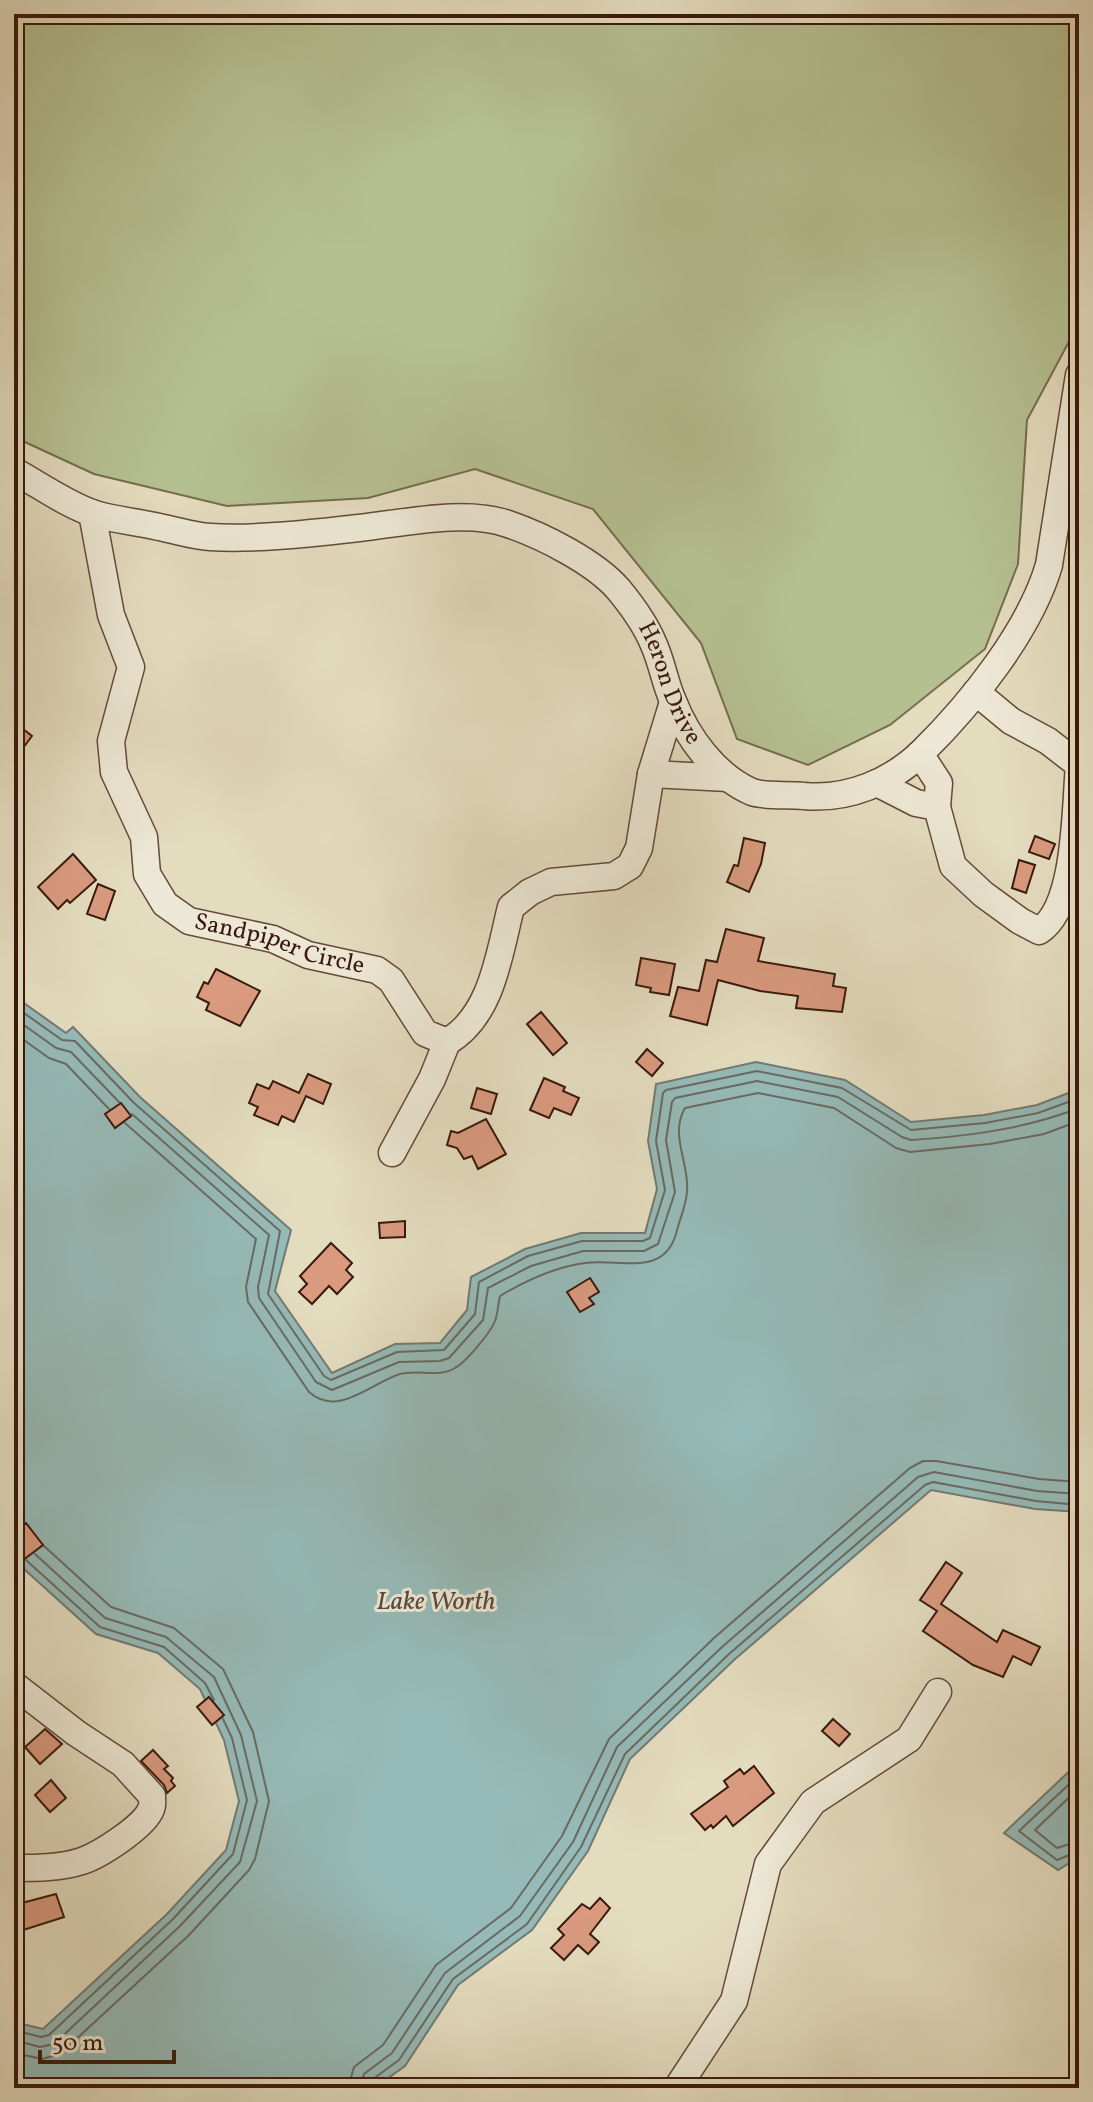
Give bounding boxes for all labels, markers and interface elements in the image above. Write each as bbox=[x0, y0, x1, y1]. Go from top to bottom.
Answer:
street label: Heron Drive bbox=[629, 616, 709, 752]
street label: Sandpiper Circle bbox=[191, 906, 367, 984]
water label: Lake Worth bbox=[377, 1584, 496, 1620]
scale bar bbox=[40, 2014, 174, 2064]
text: 50 m bbox=[52, 2027, 104, 2061]

